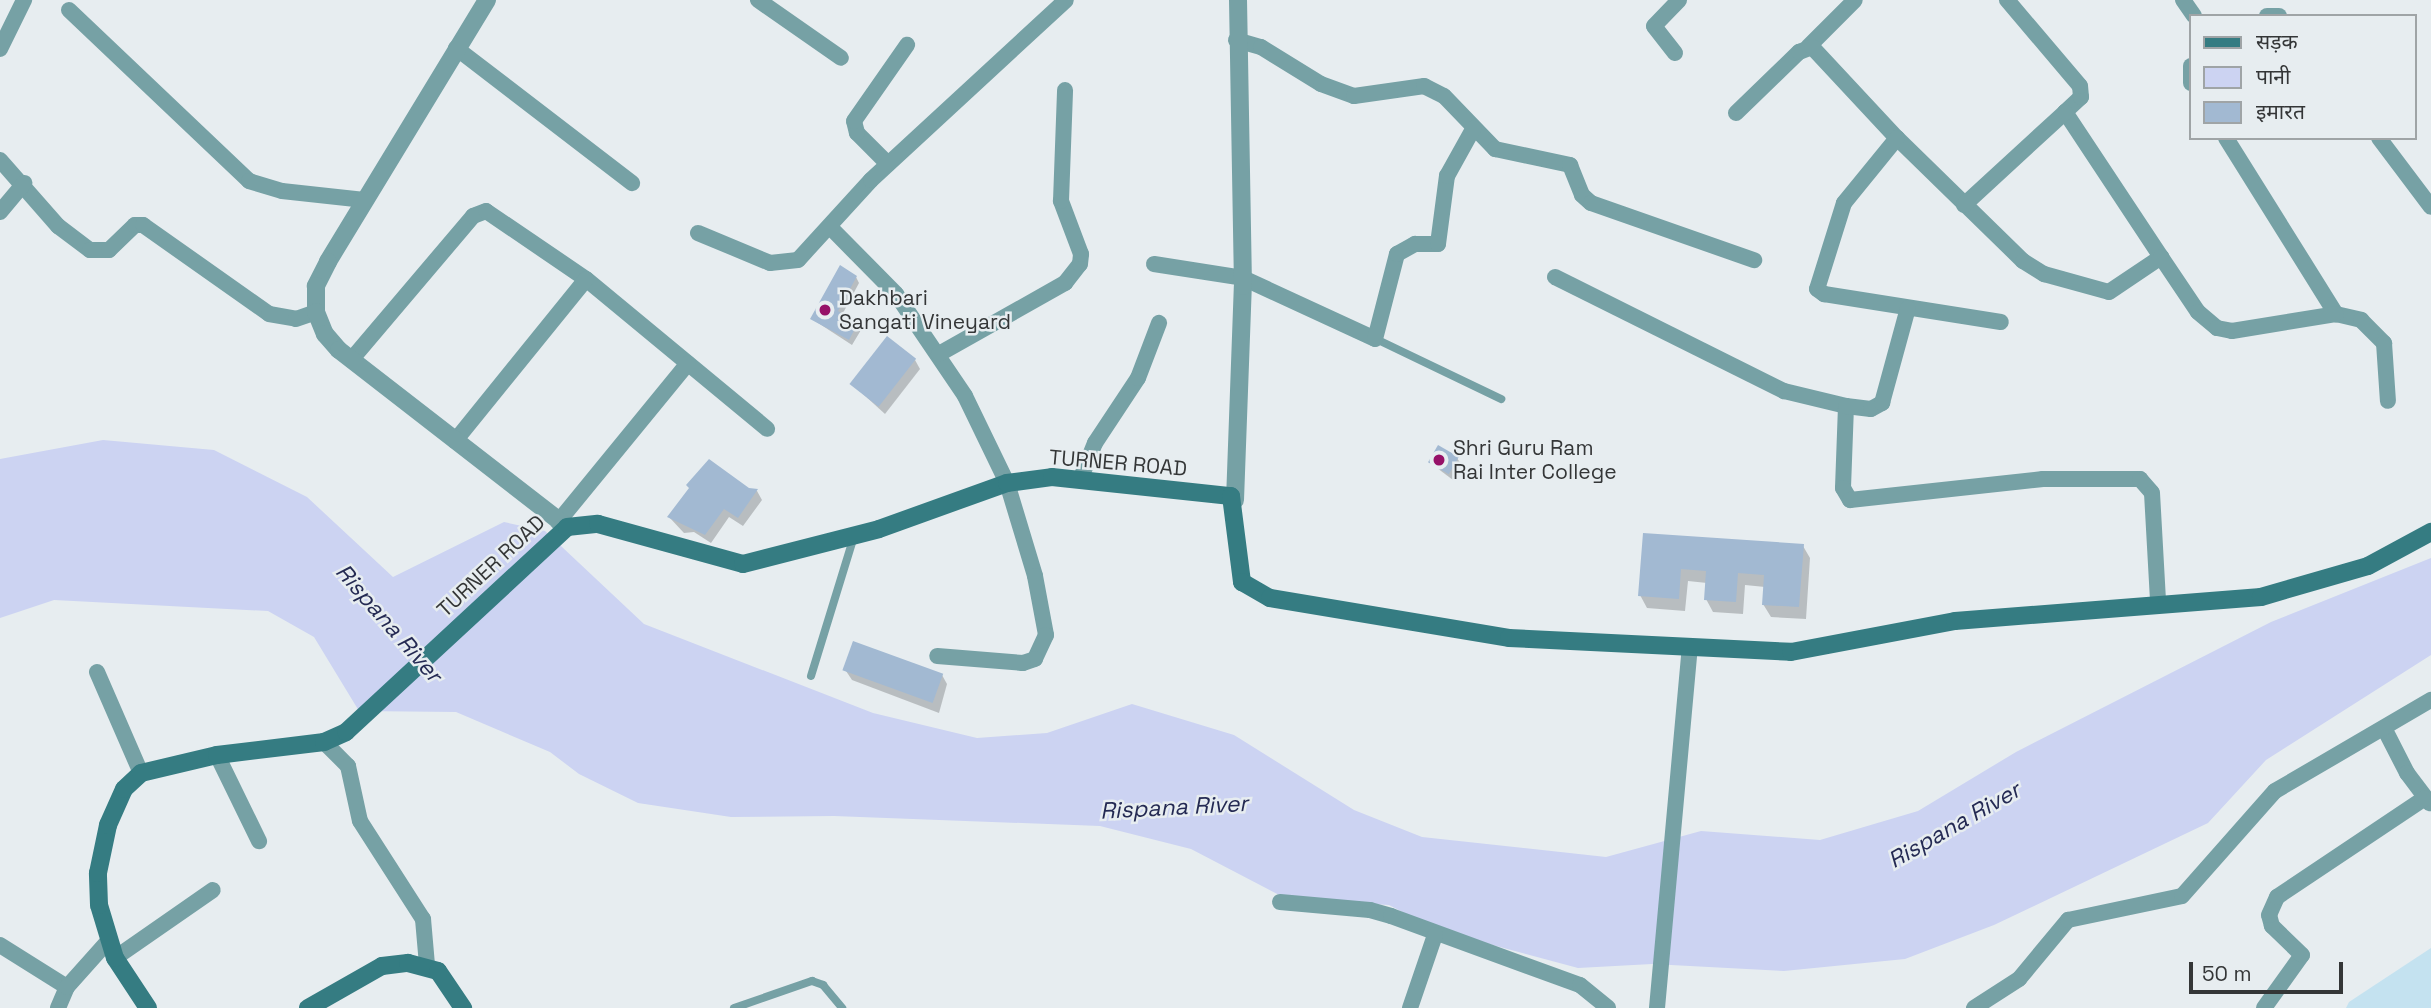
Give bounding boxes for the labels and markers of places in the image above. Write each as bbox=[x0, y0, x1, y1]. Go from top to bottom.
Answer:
place label: Dakhbari Sangati Vineyard bbox=[839, 285, 1011, 335]
marker: Dakhbari Sangati Vineyard bbox=[817, 302, 833, 318]
place label: Shri Guru Ram Rai Inter College bbox=[1453, 435, 1617, 485]
marker: Shri Guru Ram Rai Inter College bbox=[1431, 452, 1447, 468]

